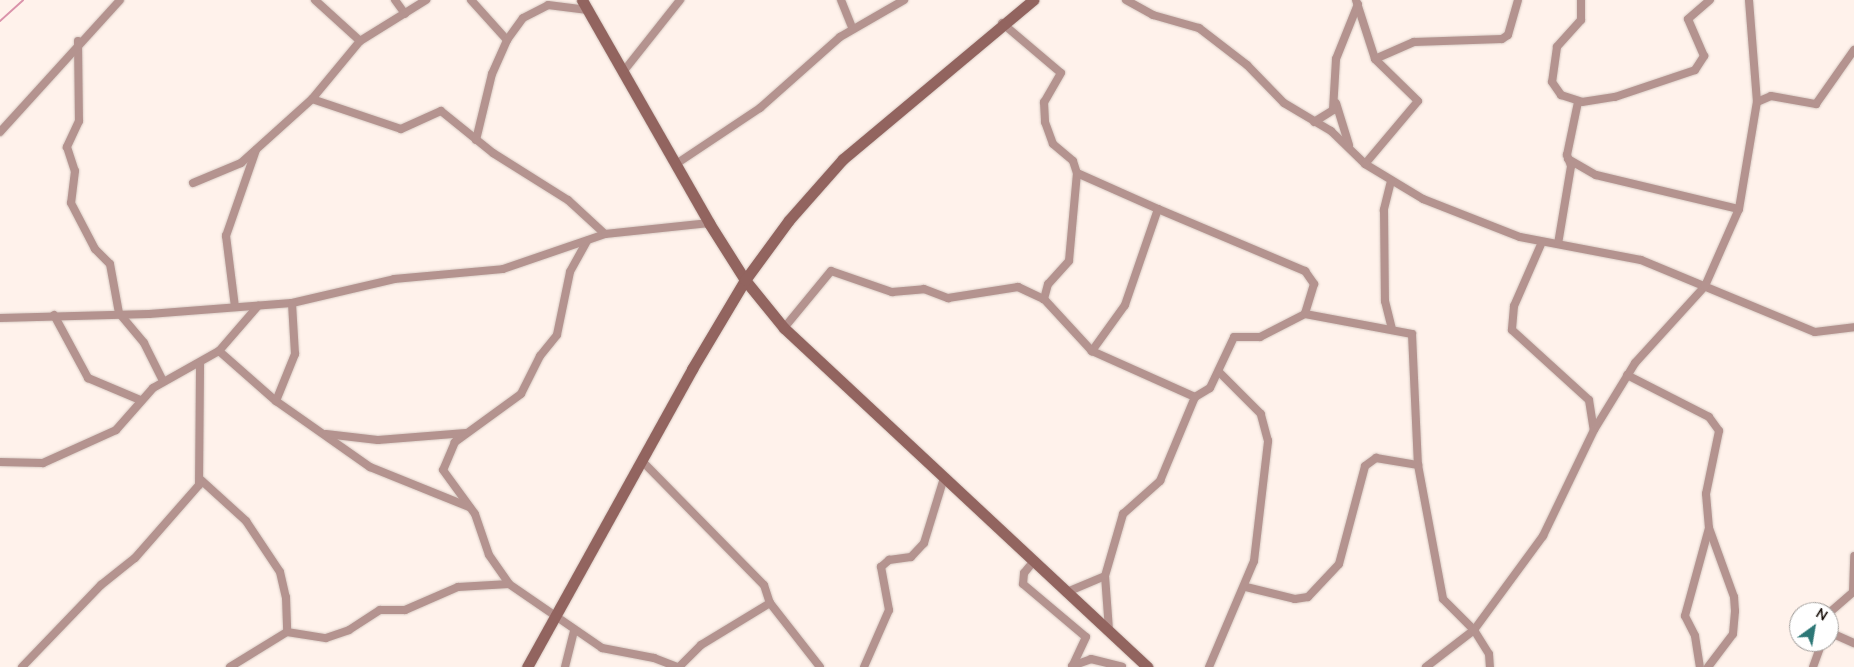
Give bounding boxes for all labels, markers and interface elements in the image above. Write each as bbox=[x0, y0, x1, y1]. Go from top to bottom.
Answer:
north arrow bbox=[1789, 602, 1839, 652]
text: N bbox=[1812, 604, 1831, 626]

